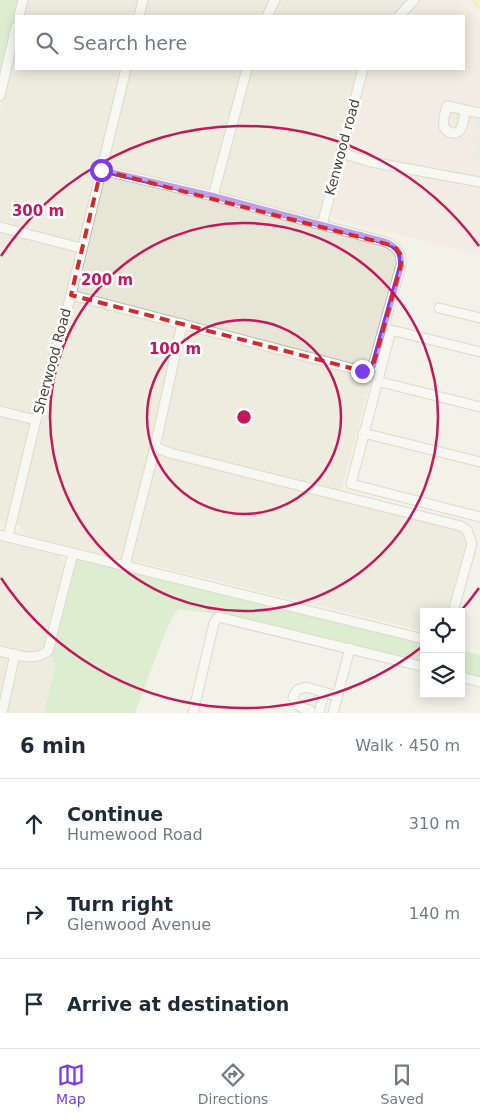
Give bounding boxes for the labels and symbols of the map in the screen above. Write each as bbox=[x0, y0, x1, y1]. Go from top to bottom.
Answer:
street label: Kenwood road bbox=[321, 97, 363, 197]
route start bbox=[90, 159, 113, 182]
text: 300 m bbox=[12, 202, 64, 220]
text: 200 m bbox=[81, 271, 133, 289]
street label: Sherwood Road bbox=[30, 306, 74, 416]
text: 100 m bbox=[149, 340, 201, 358]
route end bbox=[351, 360, 374, 383]
centre of rings bbox=[235, 408, 253, 426]

